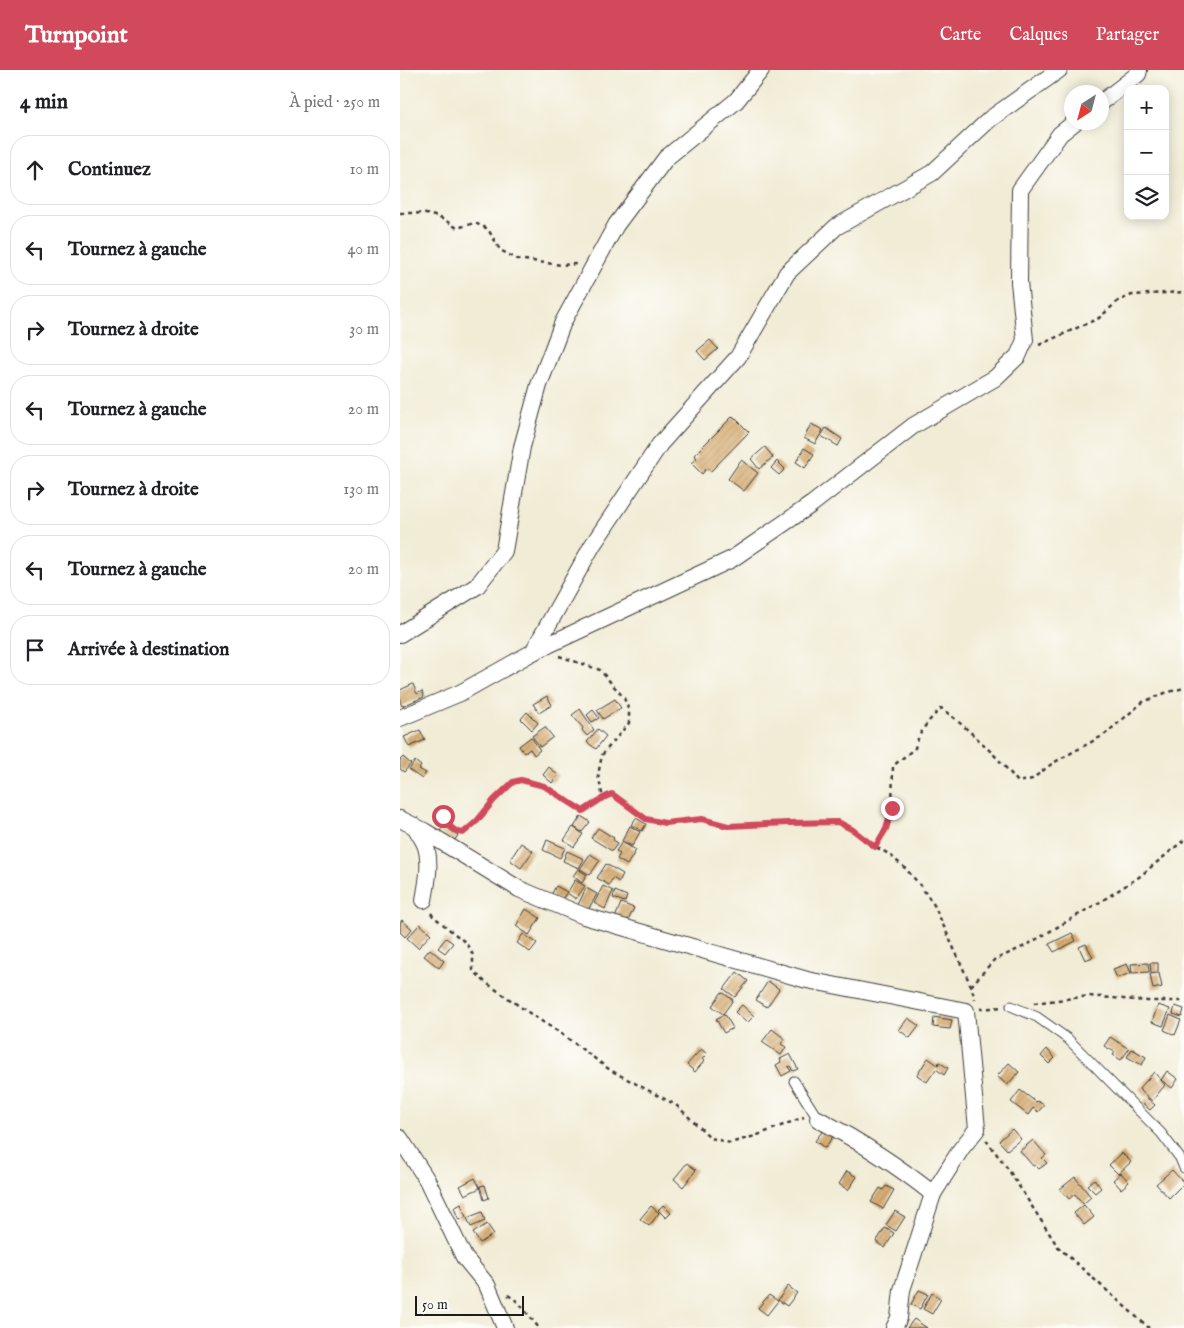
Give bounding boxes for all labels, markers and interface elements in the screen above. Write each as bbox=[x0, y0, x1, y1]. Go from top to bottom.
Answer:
text: Turnpoint bbox=[25, 20, 128, 51]
text: Carte bbox=[940, 24, 981, 47]
text: Calques bbox=[1009, 24, 1068, 47]
text: Partager bbox=[1096, 24, 1159, 47]
north arrow bbox=[1064, 85, 1109, 130]
map controls bbox=[1124, 85, 1169, 220]
button: + bbox=[1124, 85, 1169, 130]
text: 4 min bbox=[20, 89, 68, 116]
text: À pied · 250 m bbox=[290, 93, 380, 113]
button: − bbox=[1124, 130, 1169, 175]
icon: ahead bbox=[21, 156, 49, 184]
text: Continuez bbox=[68, 158, 151, 182]
text: 10 m bbox=[349, 160, 379, 180]
button: layers bbox=[1124, 175, 1169, 220]
icon: left bbox=[21, 236, 49, 264]
text: Tournez à gauche bbox=[68, 238, 207, 262]
text: 40 m bbox=[347, 240, 379, 260]
icon: right bbox=[21, 316, 49, 344]
text: Tournez à droite bbox=[68, 318, 199, 342]
text: 30 m bbox=[349, 320, 379, 340]
icon: left bbox=[21, 396, 49, 424]
text: Tournez à gauche bbox=[68, 398, 207, 422]
text: 20 m bbox=[348, 400, 379, 420]
icon: right bbox=[21, 476, 49, 504]
text: Tournez à droite bbox=[68, 478, 199, 502]
text: 130 m bbox=[343, 480, 379, 500]
icon: left bbox=[21, 556, 49, 584]
text: Tournez à gauche bbox=[68, 558, 207, 582]
text: 20 m bbox=[348, 560, 379, 580]
icon: arrive bbox=[21, 636, 49, 664]
text: Arrivée à destination bbox=[68, 638, 229, 662]
route end bbox=[881, 797, 904, 820]
route start bbox=[432, 805, 455, 828]
scale bar bbox=[415, 1293, 524, 1316]
text: 50 m bbox=[422, 1296, 448, 1314]

